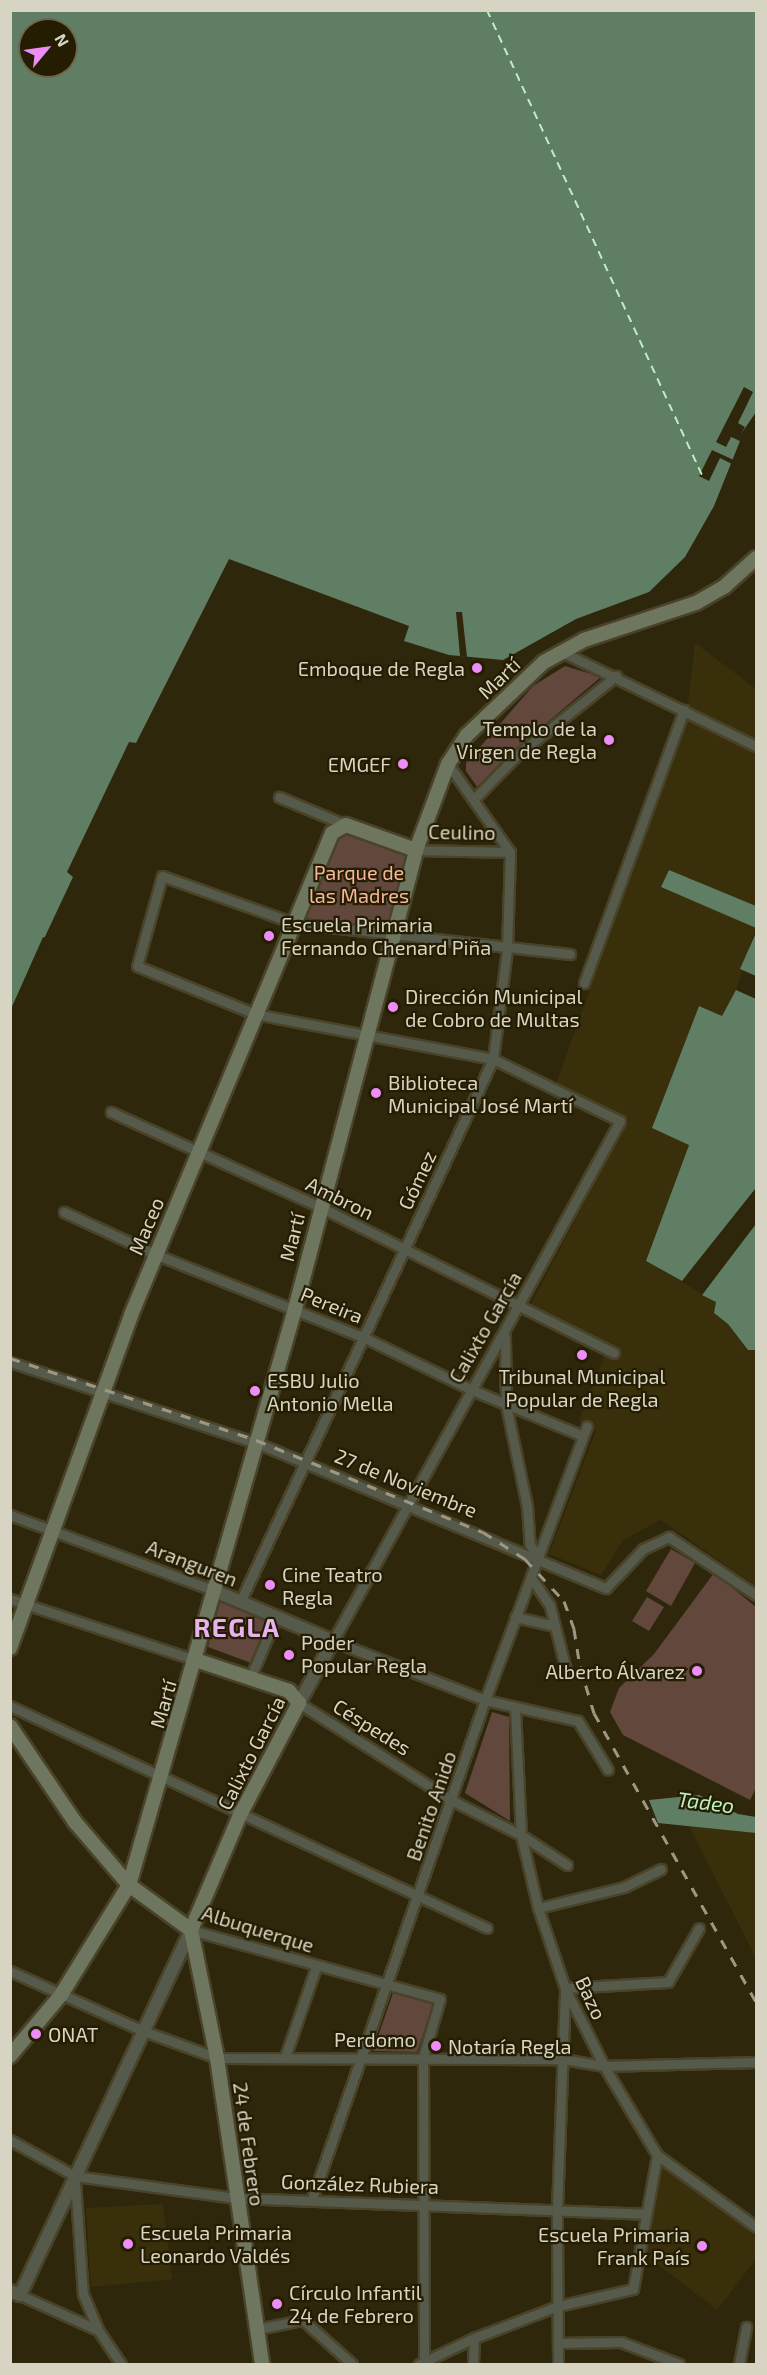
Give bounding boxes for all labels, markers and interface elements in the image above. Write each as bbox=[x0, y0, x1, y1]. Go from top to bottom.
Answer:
north arrow bbox=[18, 18, 78, 78]
text: N bbox=[51, 30, 74, 50]
street label: Martí bbox=[473, 652, 525, 704]
place label: Emboque de Regla bbox=[298, 656, 465, 680]
marker: Emboque de Regla bbox=[470, 661, 484, 675]
place label: Templo de la Virgen de Regla bbox=[456, 716, 597, 763]
marker: Templo de la Virgen de Regla bbox=[602, 733, 616, 747]
place label: EMGEF bbox=[328, 752, 391, 776]
marker: EMGEF bbox=[396, 757, 410, 771]
street label: Ceulino bbox=[428, 819, 496, 845]
park label: Parque de las Madres bbox=[309, 861, 409, 908]
place label: Escuela Primaria Fernando Chenard Piña bbox=[281, 912, 491, 959]
marker: Escuela Primaria Fernando Chenard Piña bbox=[262, 929, 276, 943]
place label: Dirección Municipal de Cobro de Multas bbox=[405, 984, 582, 1031]
marker: Dirección Municipal de Cobro de Multas bbox=[386, 1000, 400, 1014]
place label: Biblioteca Municipal José Martí bbox=[388, 1070, 574, 1117]
marker: Biblioteca Municipal José Martí bbox=[369, 1086, 383, 1100]
street label: Gómez bbox=[393, 1147, 441, 1213]
street label: Ambron bbox=[302, 1171, 378, 1225]
street label: Maceo bbox=[123, 1194, 169, 1258]
street label: Martí bbox=[274, 1210, 310, 1264]
street label: Calixto García bbox=[444, 1267, 526, 1387]
street label: Pereira bbox=[297, 1282, 367, 1328]
marker: Tribunal Municipal Popular de Regla bbox=[575, 1348, 589, 1362]
place label: Tribunal Municipal Popular de Regla bbox=[498, 1364, 666, 1411]
place label: ESBU Julio Antonio Mella bbox=[267, 1368, 394, 1415]
marker: ESBU Julio Antonio Mella bbox=[248, 1384, 262, 1398]
street label: 27 de Noviembre bbox=[331, 1443, 481, 1523]
street label: Aranguren bbox=[143, 1535, 241, 1591]
place label: Cine Teatro Regla bbox=[282, 1562, 383, 1609]
marker: Cine Teatro Regla bbox=[263, 1578, 277, 1592]
district label: REGLA bbox=[194, 1611, 280, 1643]
place label: Poder Popular Regla bbox=[301, 1631, 428, 1678]
marker: Poder Popular Regla bbox=[282, 1648, 296, 1662]
place label: Alberto Álvarez bbox=[545, 1659, 685, 1683]
marker: Alberto Álvarez bbox=[690, 1664, 704, 1678]
street label: Martí bbox=[145, 1677, 181, 1731]
street label: Calixto García bbox=[212, 1692, 290, 1814]
street label: Céspedes bbox=[329, 1694, 415, 1760]
street label: Benito Anido bbox=[401, 1748, 461, 1864]
water label: Tadeo bbox=[676, 1786, 736, 1818]
street label: Albuquerque bbox=[199, 1901, 317, 1957]
street label: Bazo bbox=[571, 1973, 611, 2023]
place label: ONAT bbox=[48, 2022, 98, 2046]
marker: ONAT bbox=[29, 2027, 43, 2041]
street label: Perdomo bbox=[334, 2027, 416, 2051]
place label: Notaría Regla bbox=[448, 2034, 572, 2058]
marker: Notaría Regla bbox=[429, 2039, 443, 2053]
street label: 24 de Febrero bbox=[228, 2080, 270, 2208]
street label: González Rubiera bbox=[281, 2169, 439, 2199]
place label: Escuela Primaria Leonardo Valdés bbox=[140, 2220, 292, 2267]
place label: Escuela Primaria Frank País bbox=[538, 2222, 690, 2269]
marker: Escuela Primaria Leonardo Valdés bbox=[121, 2237, 135, 2251]
marker: Escuela Primaria Frank País bbox=[695, 2239, 709, 2253]
place label: Círculo Infantil 24 de Febrero bbox=[289, 2280, 422, 2327]
marker: Círculo Infantil 24 de Febrero bbox=[270, 2297, 284, 2311]

